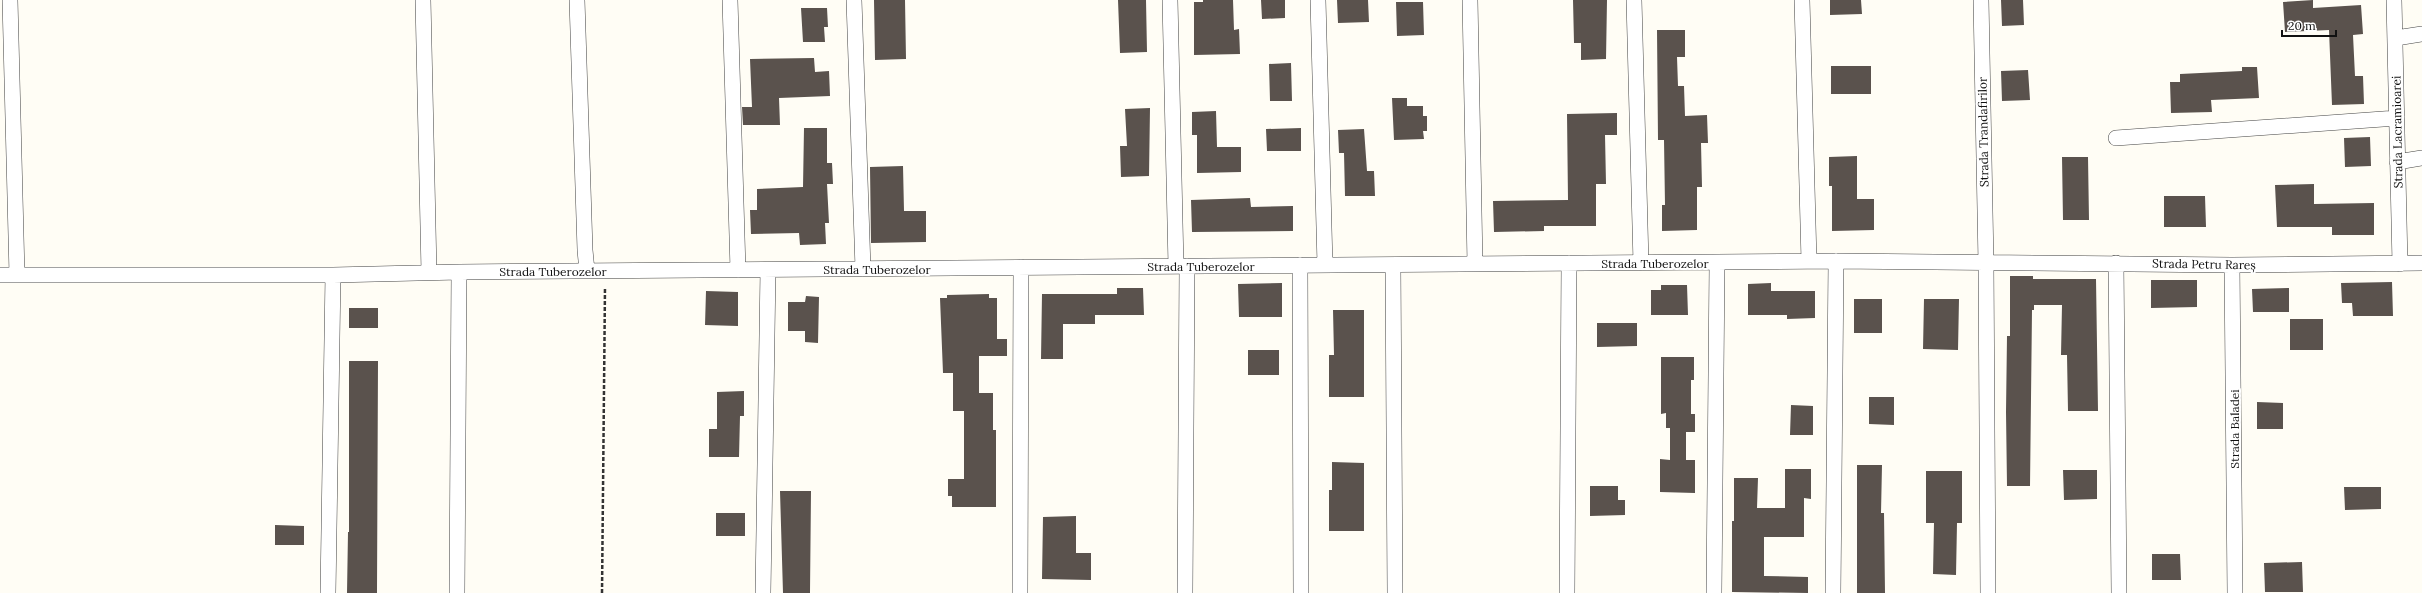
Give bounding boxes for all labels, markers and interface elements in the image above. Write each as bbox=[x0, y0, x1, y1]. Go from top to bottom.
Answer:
scale bar bbox=[2282, 12, 2336, 38]
text: 20 m bbox=[2288, 18, 2316, 33]
street label: Strada Trandafirilor bbox=[1975, 76, 1991, 187]
street label: Strada Lacramioarei bbox=[2389, 76, 2405, 188]
street label: Strada Tuberozelor bbox=[1601, 256, 1710, 271]
street label: Strada Petru Rareș bbox=[2152, 256, 2256, 272]
street label: Strada Tuberozelor bbox=[1147, 259, 1256, 274]
street label: Strada Tuberozelor bbox=[823, 262, 932, 277]
street label: Strada Tuberozelor bbox=[499, 264, 608, 279]
street label: Strada Baladei bbox=[2227, 389, 2242, 469]

